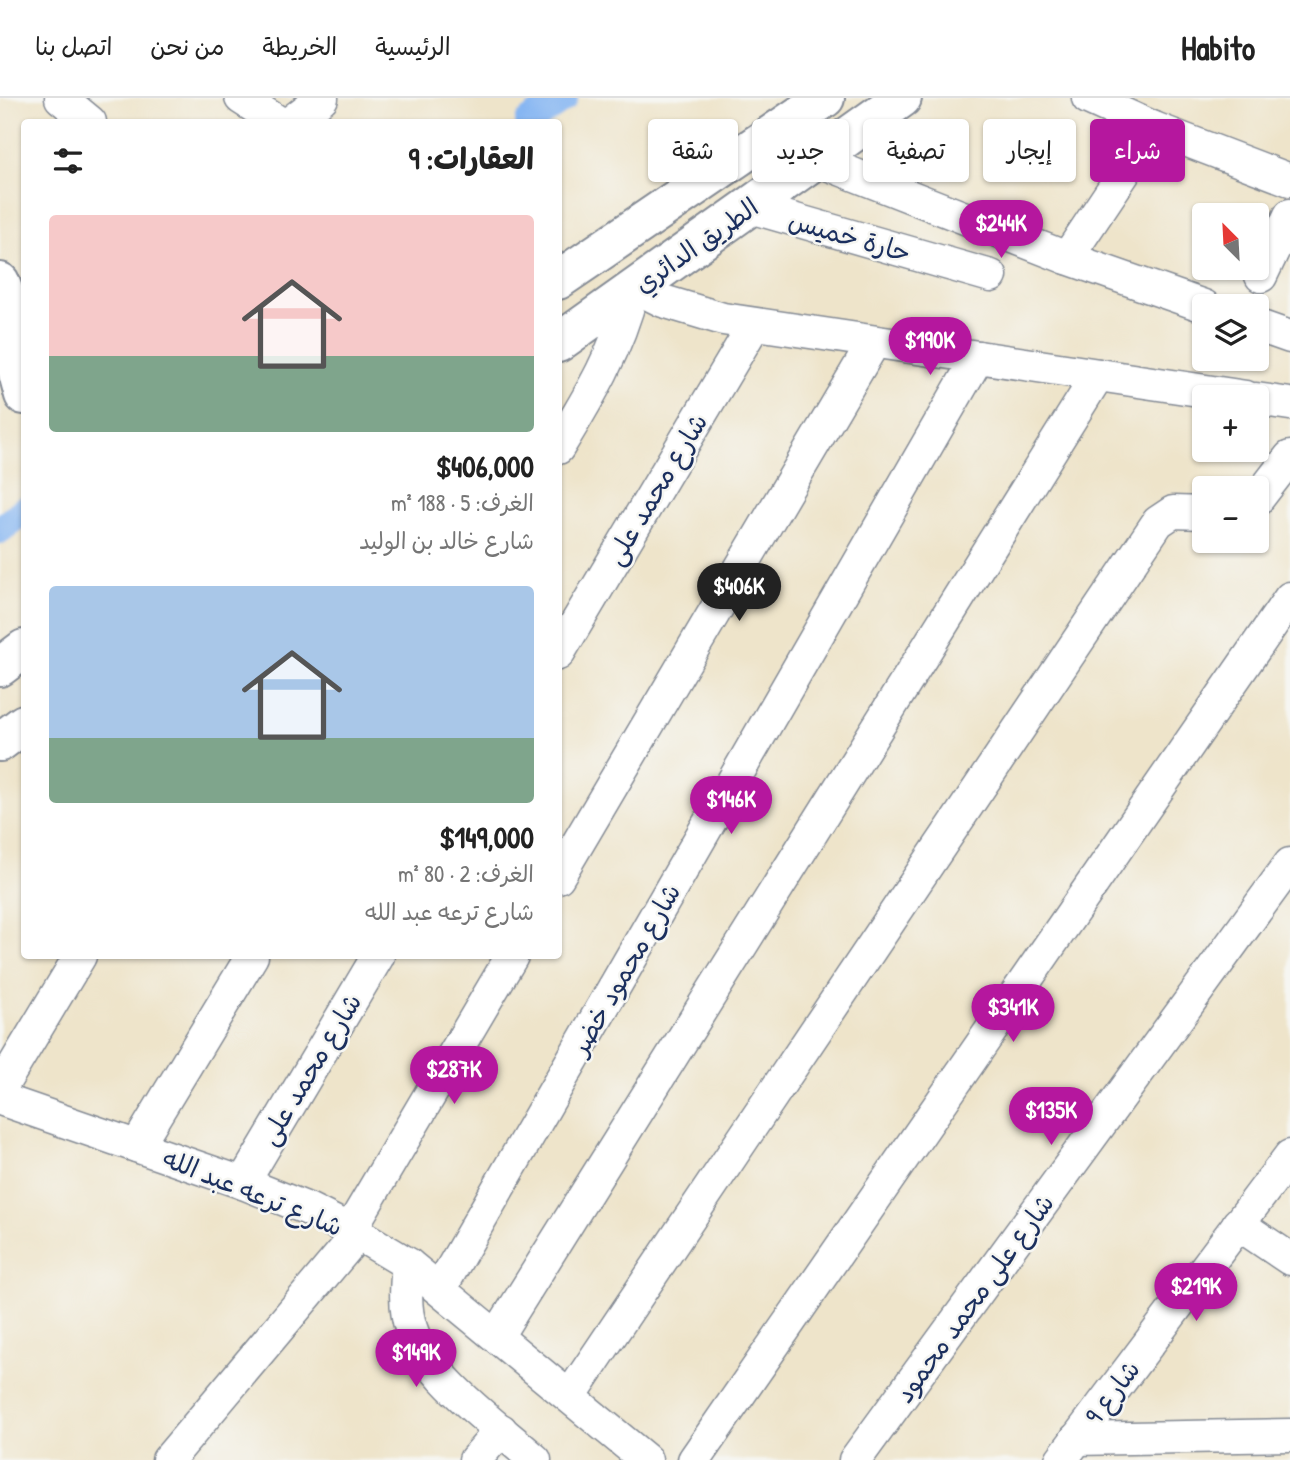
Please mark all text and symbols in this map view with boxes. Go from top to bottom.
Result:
text: Habito [1181,26,1255,70]
text: اتصل بنا [35,30,112,62]
text: من نحن [150,30,224,62]
text: الخريطة [262,30,337,62]
text: الرئيسية [375,30,451,62]
chip: شقة [648,119,738,182]
chip: جديد [752,119,849,182]
chip: تصفية [863,119,969,182]
chip: إيجار [983,119,1076,182]
chip: شراء [1090,119,1185,182]
text: العقارات: 9 [409,138,534,178]
icon: filters [49,142,87,180]
street label: الطريق الدائري [627,189,766,302]
pin: $244K [952,200,1050,260]
street label: حارة خميس [785,202,915,270]
north arrow [1192,203,1269,280]
map controls [1192,203,1269,553]
text: $244K [975,207,1027,238]
icon: home [229,261,355,387]
button: layers [1192,294,1269,371]
pin: $190K [881,317,979,377]
text: $190K [905,324,955,355]
button: + [1192,385,1269,462]
street label: شارع محمد على [597,407,716,572]
text: $406,000 [436,446,534,486]
button: − [1192,476,1269,553]
text: الغرف: 5 · 188 m² [391,487,534,518]
text: شارع خالد بن الوليد [359,525,534,556]
pin: $406K [690,564,788,623]
text: $406K [713,570,765,601]
icon: home [229,632,355,758]
pin: $146K [682,776,780,836]
text: $146K [706,783,756,814]
text: $149,000 [439,817,534,857]
text: الغرف: 2 · 80 m² [398,858,534,889]
street label: شارع محمود خضر [561,877,689,1063]
text: شارع ترعه عبد الله [365,896,534,927]
pin: $341K [964,984,1062,1044]
street label: شارع محمد على [251,987,370,1152]
text: $341K [988,991,1038,1022]
pin: $287K [405,1046,503,1106]
text: $287K [426,1053,482,1084]
pin: $135K [1002,1088,1100,1147]
text: $135K [1025,1094,1077,1125]
street label: شارع ترعه عبد الله [157,1140,348,1245]
street label: شارع على محمد محمود [886,1187,1062,1410]
pin: $219K [1147,1264,1245,1323]
text: $219K [1170,1270,1222,1301]
pin: $149K [367,1330,465,1389]
text: $149K [391,1336,441,1367]
street label: شارع 9 [1076,1353,1148,1432]

